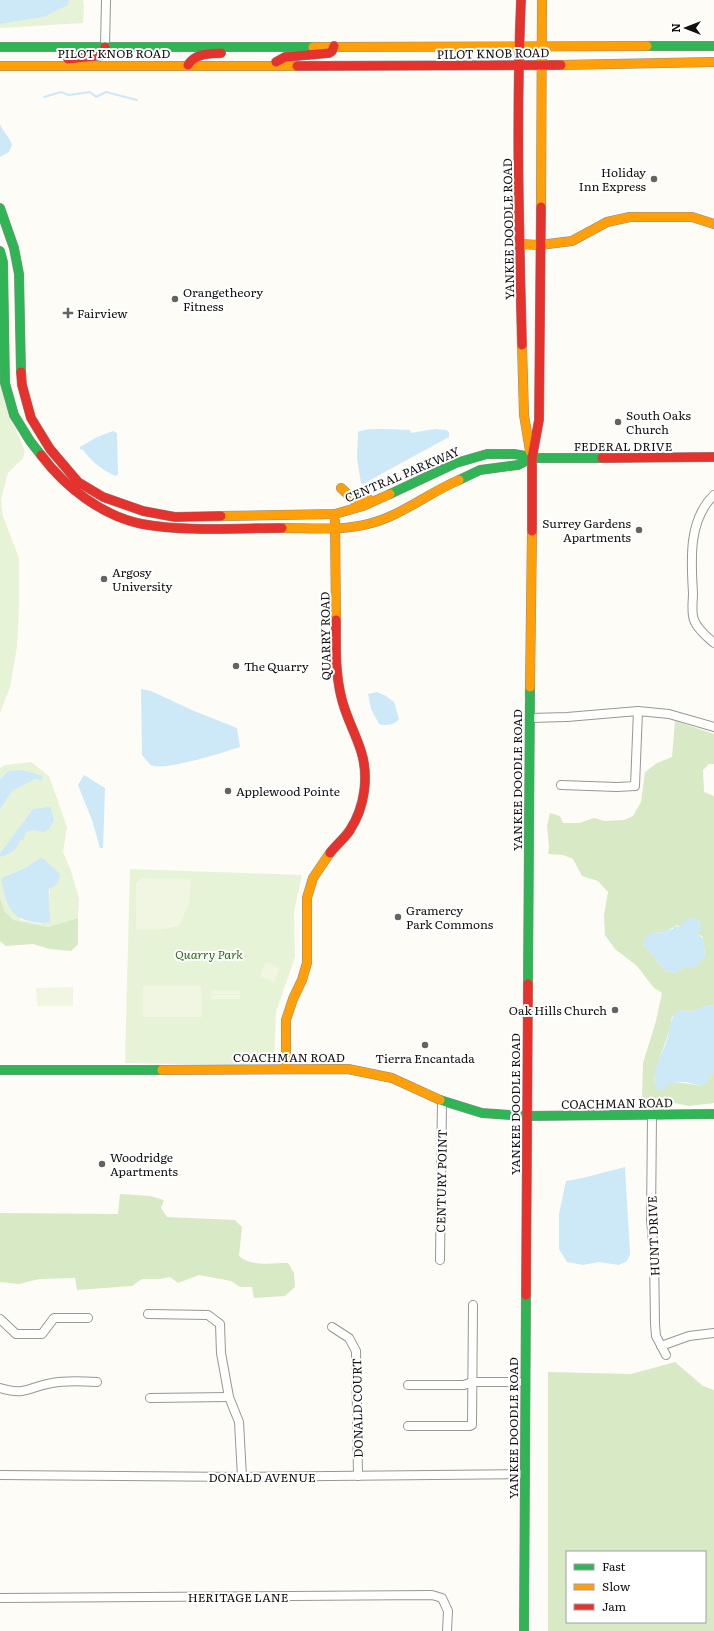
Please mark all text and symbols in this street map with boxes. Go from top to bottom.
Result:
north arrow [666,8,706,48]
text: N [667,23,683,33]
street label: PILOT KNOB ROAD [436,43,550,63]
street label: PILOT KNOB ROAD [58,44,170,62]
street label: YANKEE DOODLE ROAD [498,158,518,300]
place label: Holiday Inn Express [579,163,647,195]
marker: Holiday Inn Express [649,174,659,184]
place label: Orangetheory Fitness [183,283,263,315]
marker: Orangetheory Fitness [170,294,180,304]
place label: Fairview [77,304,128,322]
marker: Fairview [62,307,74,319]
place label: South Oaks Church [626,406,691,438]
marker: South Oaks Church [613,417,623,427]
street label: FEDERAL DRIVE [574,437,673,455]
street label: CENTRAL PARKWAY [342,441,463,506]
place label: Surrey Gardens Apartments [542,514,632,546]
marker: Surrey Gardens Apartments [634,525,644,535]
place label: Argosy University [112,563,173,595]
marker: Argosy University [99,574,109,584]
street label: QUARRY ROAD [315,591,335,681]
place label: The Quarry [244,657,309,675]
marker: The Quarry [231,661,241,671]
street label: YANKEE DOODLE ROAD [508,709,526,851]
place label: Applewood Pointe [236,782,340,800]
marker: Applewood Pointe [223,786,233,796]
place label: Gramercy Park Commons [406,901,494,933]
marker: Gramercy Park Commons [393,912,403,922]
park label: Quarry Park [175,945,243,963]
place label: Oak Hills Church [509,1001,607,1019]
marker: Oak Hills Church [610,1005,620,1015]
street label: YANKEE DOODLE ROAD [506,1033,524,1175]
marker: Tierra Encantada [420,1040,430,1050]
street label: COACHMAN ROAD [233,1048,345,1066]
place label: Tierra Encantada [375,1049,475,1067]
street label: COACHMAN ROAD [561,1093,673,1113]
street label: CENTURY POINT [431,1129,451,1233]
place label: Woodridge Apartments [110,1148,178,1180]
marker: Woodridge Apartments [97,1159,107,1169]
street label: HUNT DRIVE [643,1195,663,1276]
street label: YANKEE DOODLE ROAD [504,1357,522,1499]
street label: DONALD COURT [347,1358,367,1458]
street label: DONALD AVENUE [208,1468,316,1486]
legend [566,1551,706,1623]
text: Fast [602,1557,626,1575]
text: Slow [602,1577,631,1595]
street label: HERITAGE LANE [188,1588,289,1606]
text: Jam [602,1597,627,1615]

